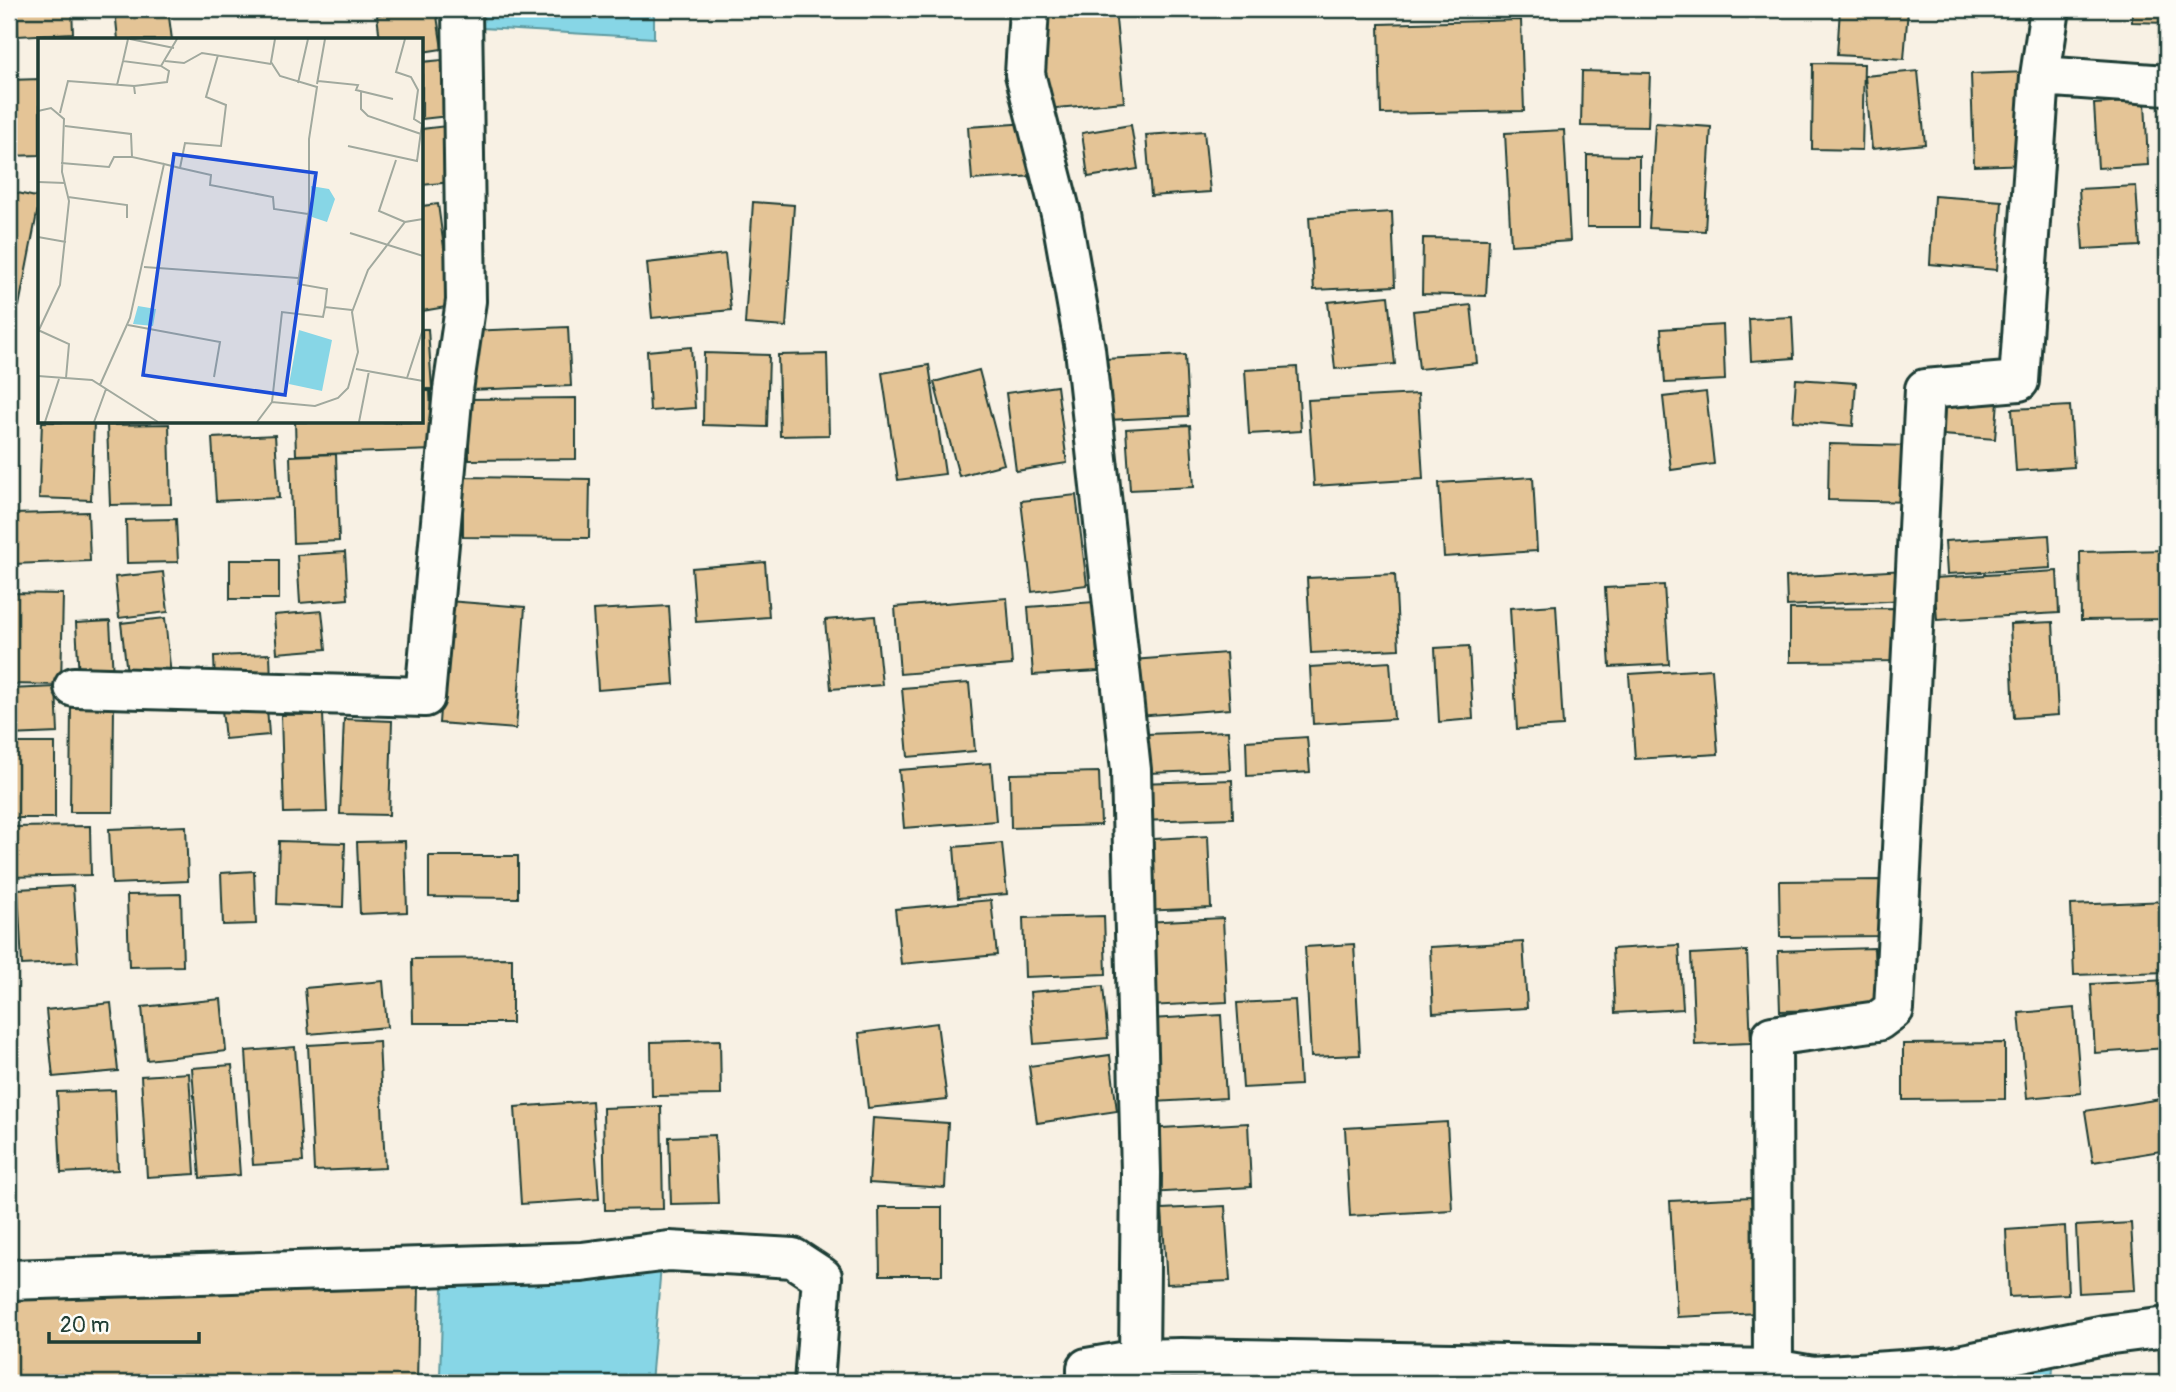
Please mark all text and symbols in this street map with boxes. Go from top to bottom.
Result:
inset map [38,38,424,424]
scale bar [49,1301,200,1345]
text: 20 m [60,1312,109,1339]

